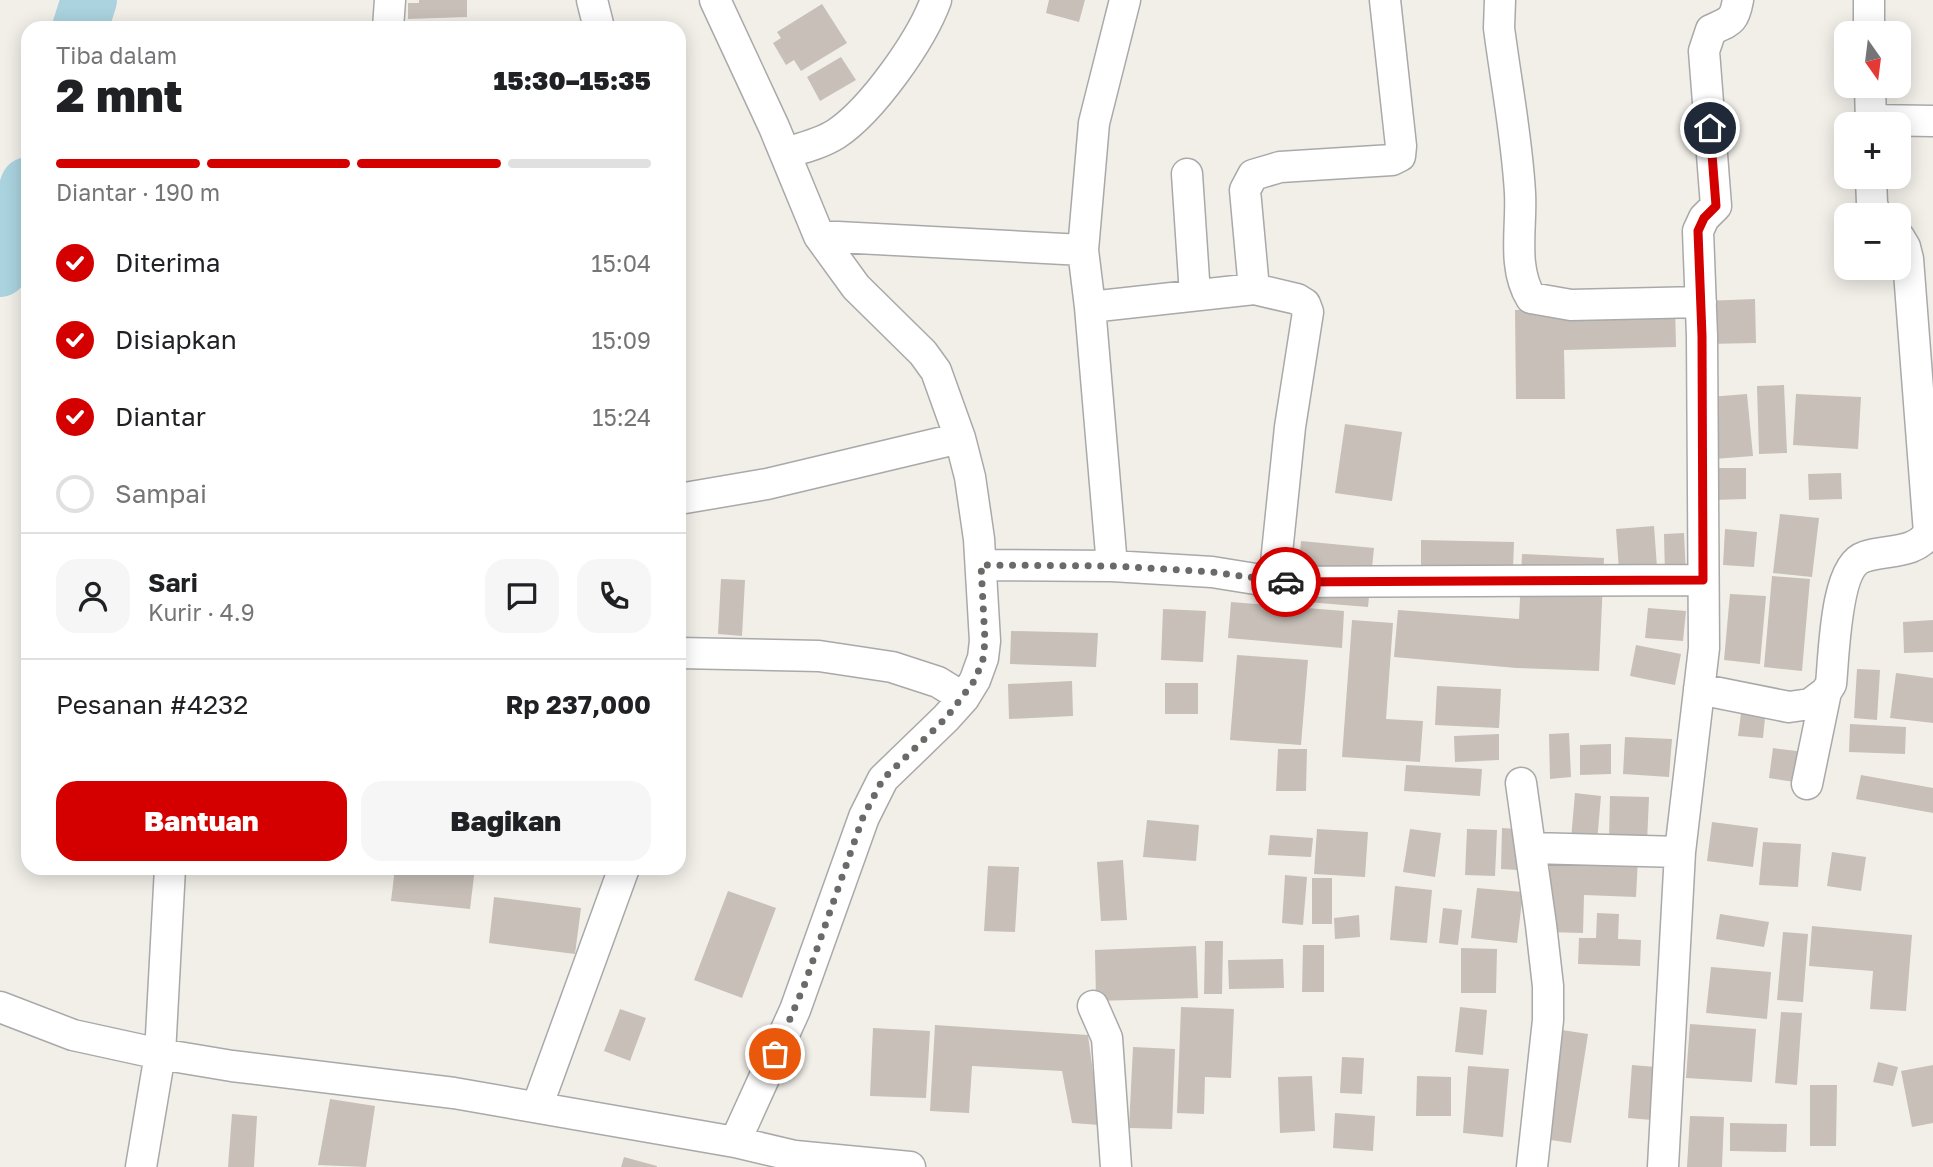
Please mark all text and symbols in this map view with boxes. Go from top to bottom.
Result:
north arrow [1834,21,1911,98]
map controls [1834,21,1911,280]
text: Tiba dalam [56,41,177,69]
text: 15:30–15:35 [493,65,651,96]
text: 2 mnt [56,67,183,122]
pin [1680,98,1740,158]
icon: home [1691,109,1729,147]
button: + [1834,112,1911,189]
text: Diantar · 190 m [56,178,220,206]
button: − [1834,203,1911,280]
icon: check [56,244,94,282]
text: Diterima [115,247,220,278]
text: 15:04 [591,249,651,277]
icon: check [56,321,94,359]
text: Disiapkan [115,324,237,355]
text: 15:09 [591,326,651,354]
icon: check [56,398,94,436]
text: Diantar [115,401,206,432]
text: 15:24 [592,403,651,431]
text: Sampai [115,478,207,509]
courier [1251,547,1321,617]
button: person [56,559,130,633]
button: chat [485,559,559,633]
button: phone [577,559,651,633]
icon: car [1267,563,1305,601]
text: Sari [148,567,198,598]
text: Kurir · 4.9 [148,598,255,626]
text: Pesanan #4232 [56,689,248,720]
text: Rp 237,000 [506,689,651,720]
button: Bantuan [56,781,347,861]
button: Bagikan [361,781,651,861]
pin [745,1024,805,1084]
icon: bag [756,1035,794,1073]

